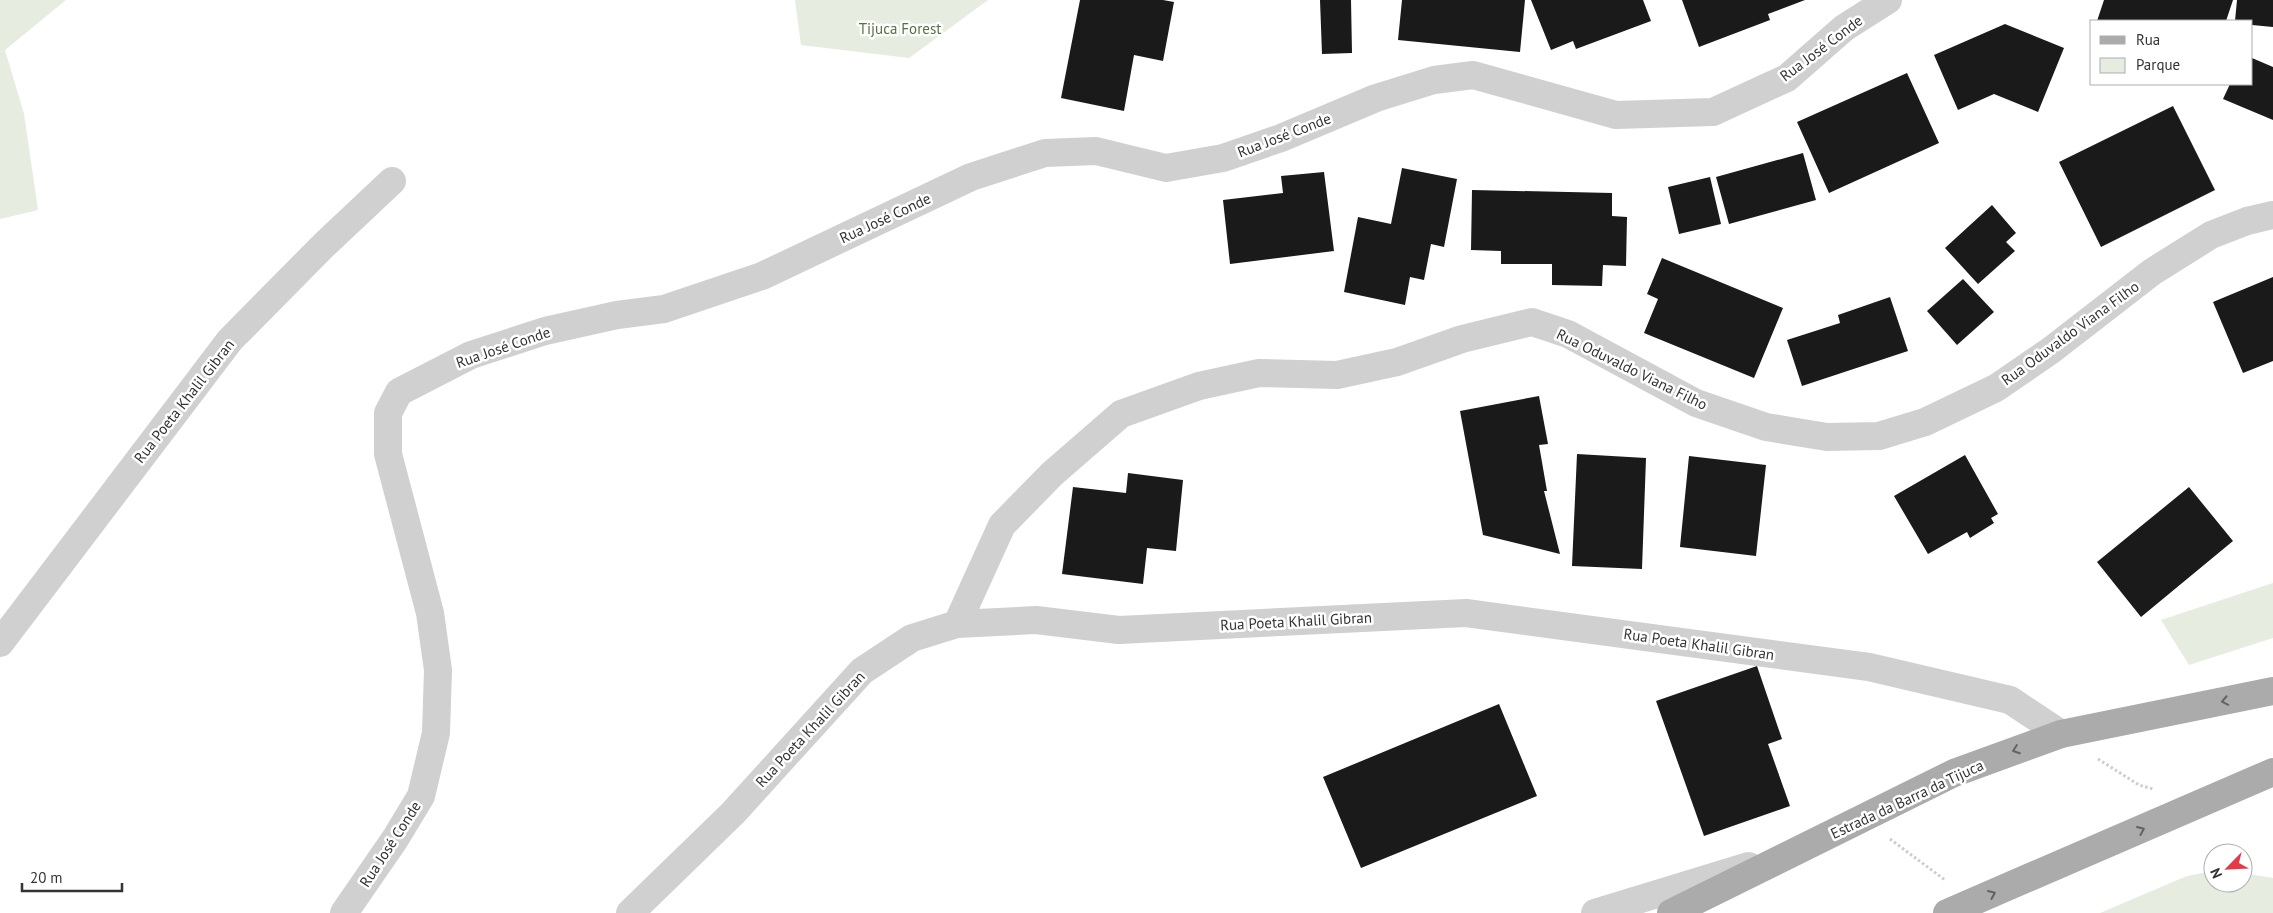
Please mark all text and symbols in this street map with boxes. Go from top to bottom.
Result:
street label: Rua José Conde [1776,11,1866,85]
park label: Tijuca Forest [859,19,941,38]
legend [2090,20,2253,85]
text: Rua [2136,30,2160,49]
text: Parque [2136,55,2180,74]
street label: Rua José Conde [1235,108,1333,162]
street label: Rua José Conde [836,189,934,247]
street label: Rua Oduvaldo Viana Filho [1997,277,2143,389]
street label: Rua José Conde [453,322,553,372]
street label: Rua Oduvaldo Viana Filho [1553,324,1711,414]
street label: Rua Poeta Khalil Gibran [130,335,238,467]
street label: Rua Poeta Khalil Gibran [1220,608,1372,634]
street label: Rua Poeta Khalil Gibran [1622,624,1776,664]
street label: Rua Poeta Khalil Gibran [751,667,869,791]
one-way arrow [2221,695,2230,706]
one-way arrow [2013,744,2021,754]
street label: Estrada da Barra da Tijuca [1828,755,1986,843]
street label: Rua José Conde [355,797,425,891]
one-way arrow [2136,825,2145,836]
north arrow [2203,843,2253,893]
scale bar [22,860,122,892]
text: N [2206,865,2226,881]
text: 20 m [30,868,63,887]
one-way arrow [1987,889,1996,900]

